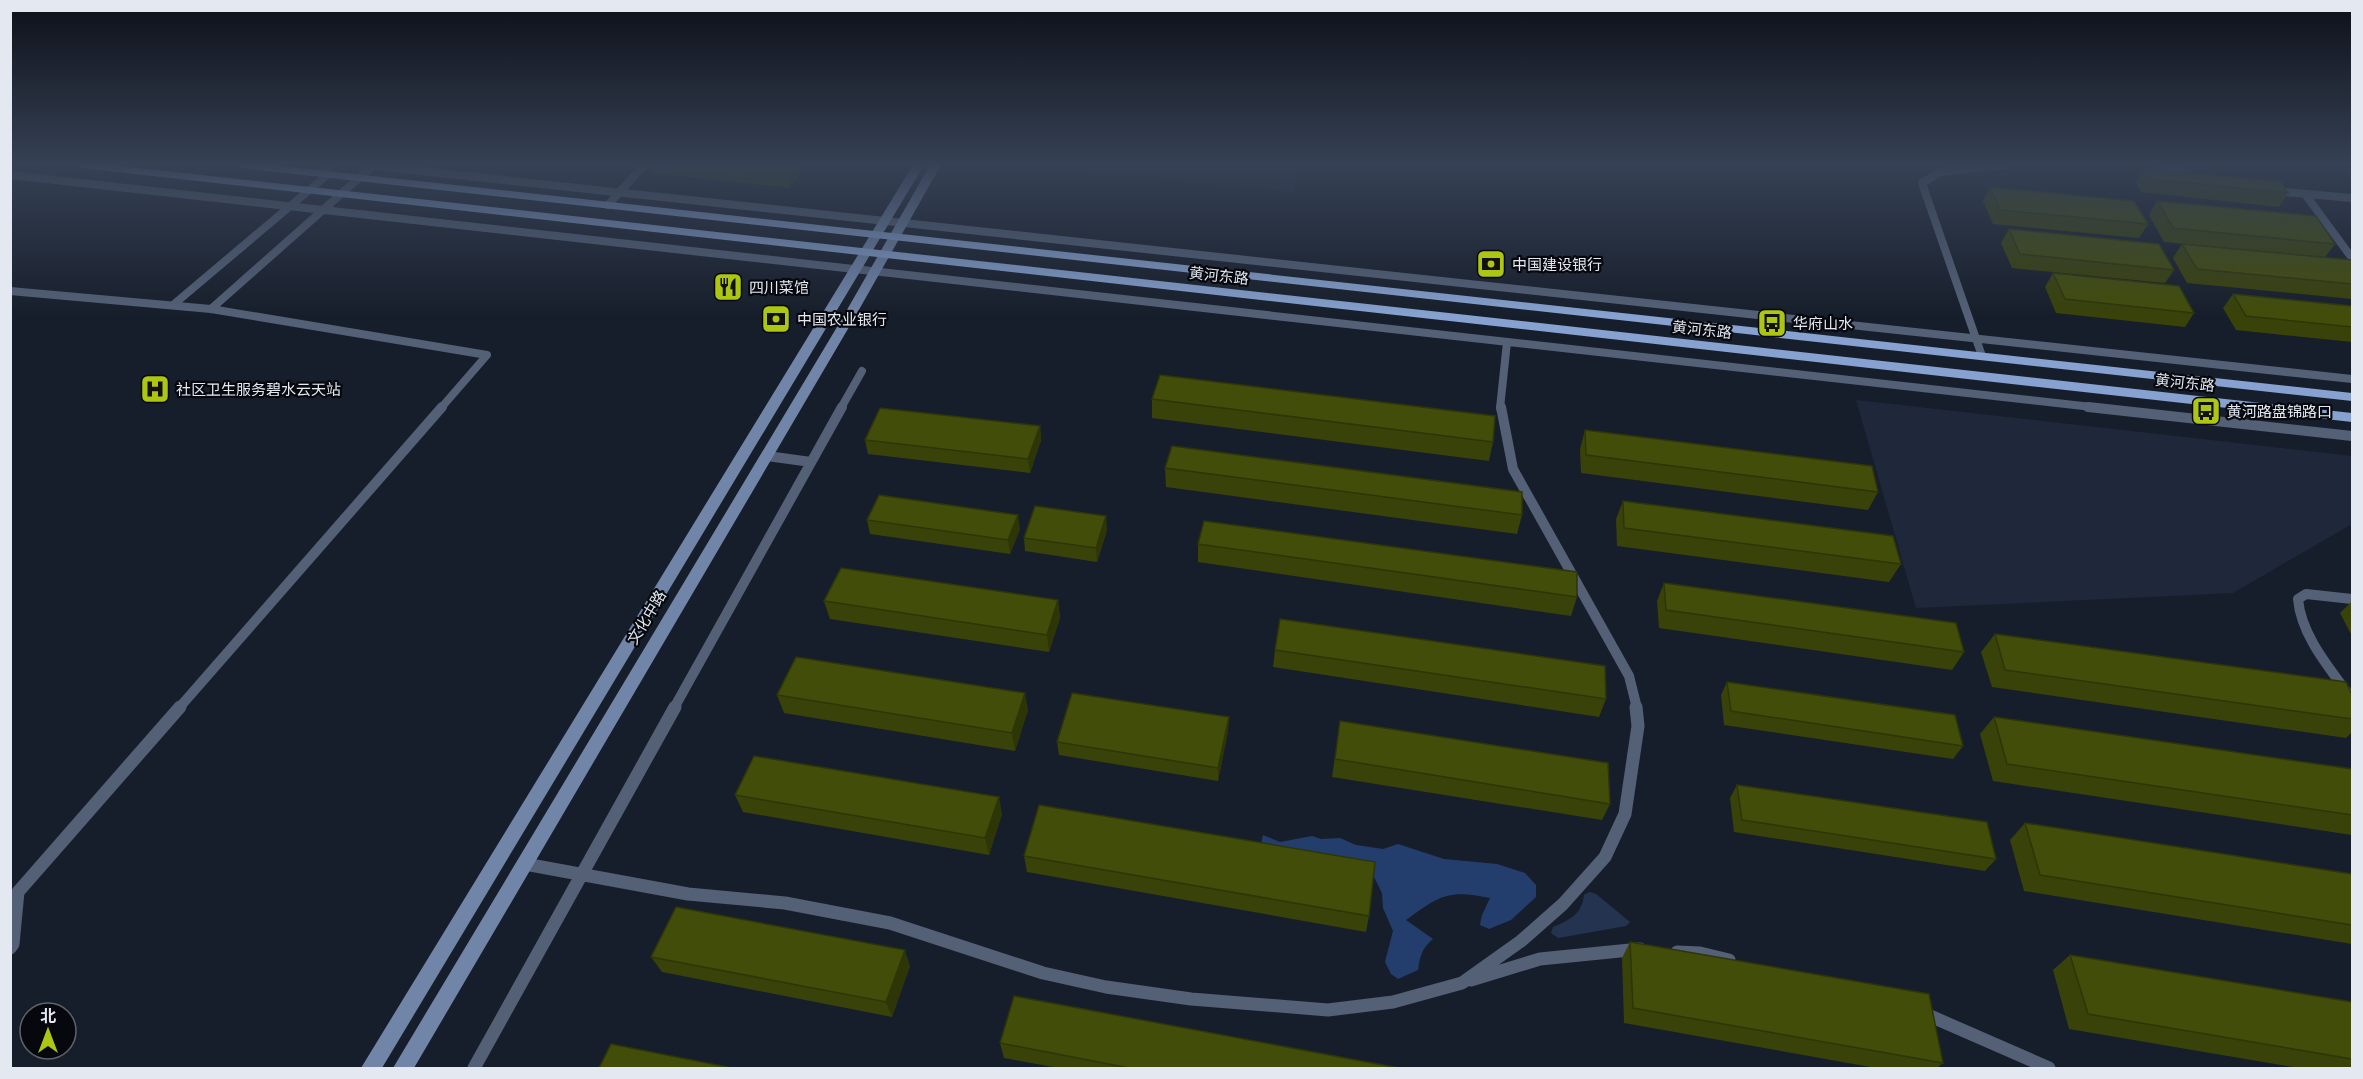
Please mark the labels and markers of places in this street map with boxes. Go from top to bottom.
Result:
bank icon: 中国建设银行 [1475,248,1507,280]
place label: 中国建设银行 [1512,254,1602,274]
restaurant icon: 四川菜馆 [712,271,744,303]
place label: 四川菜馆 [749,277,809,297]
bank icon: 中国农业银行 [760,303,792,335]
bus stop icon: 华府山水 [1756,307,1788,339]
place label: 中国农业银行 [797,309,887,329]
place label: 华府山水 [1793,313,1853,333]
hospital icon: 社区卫生服务碧水云天站 [139,373,171,405]
place label: 社区卫生服务碧水云天站 [176,379,341,399]
bus stop icon: 黄河路盘锦路口 [2190,395,2222,427]
place label: 黄河路盘锦路口 [2227,401,2332,421]

